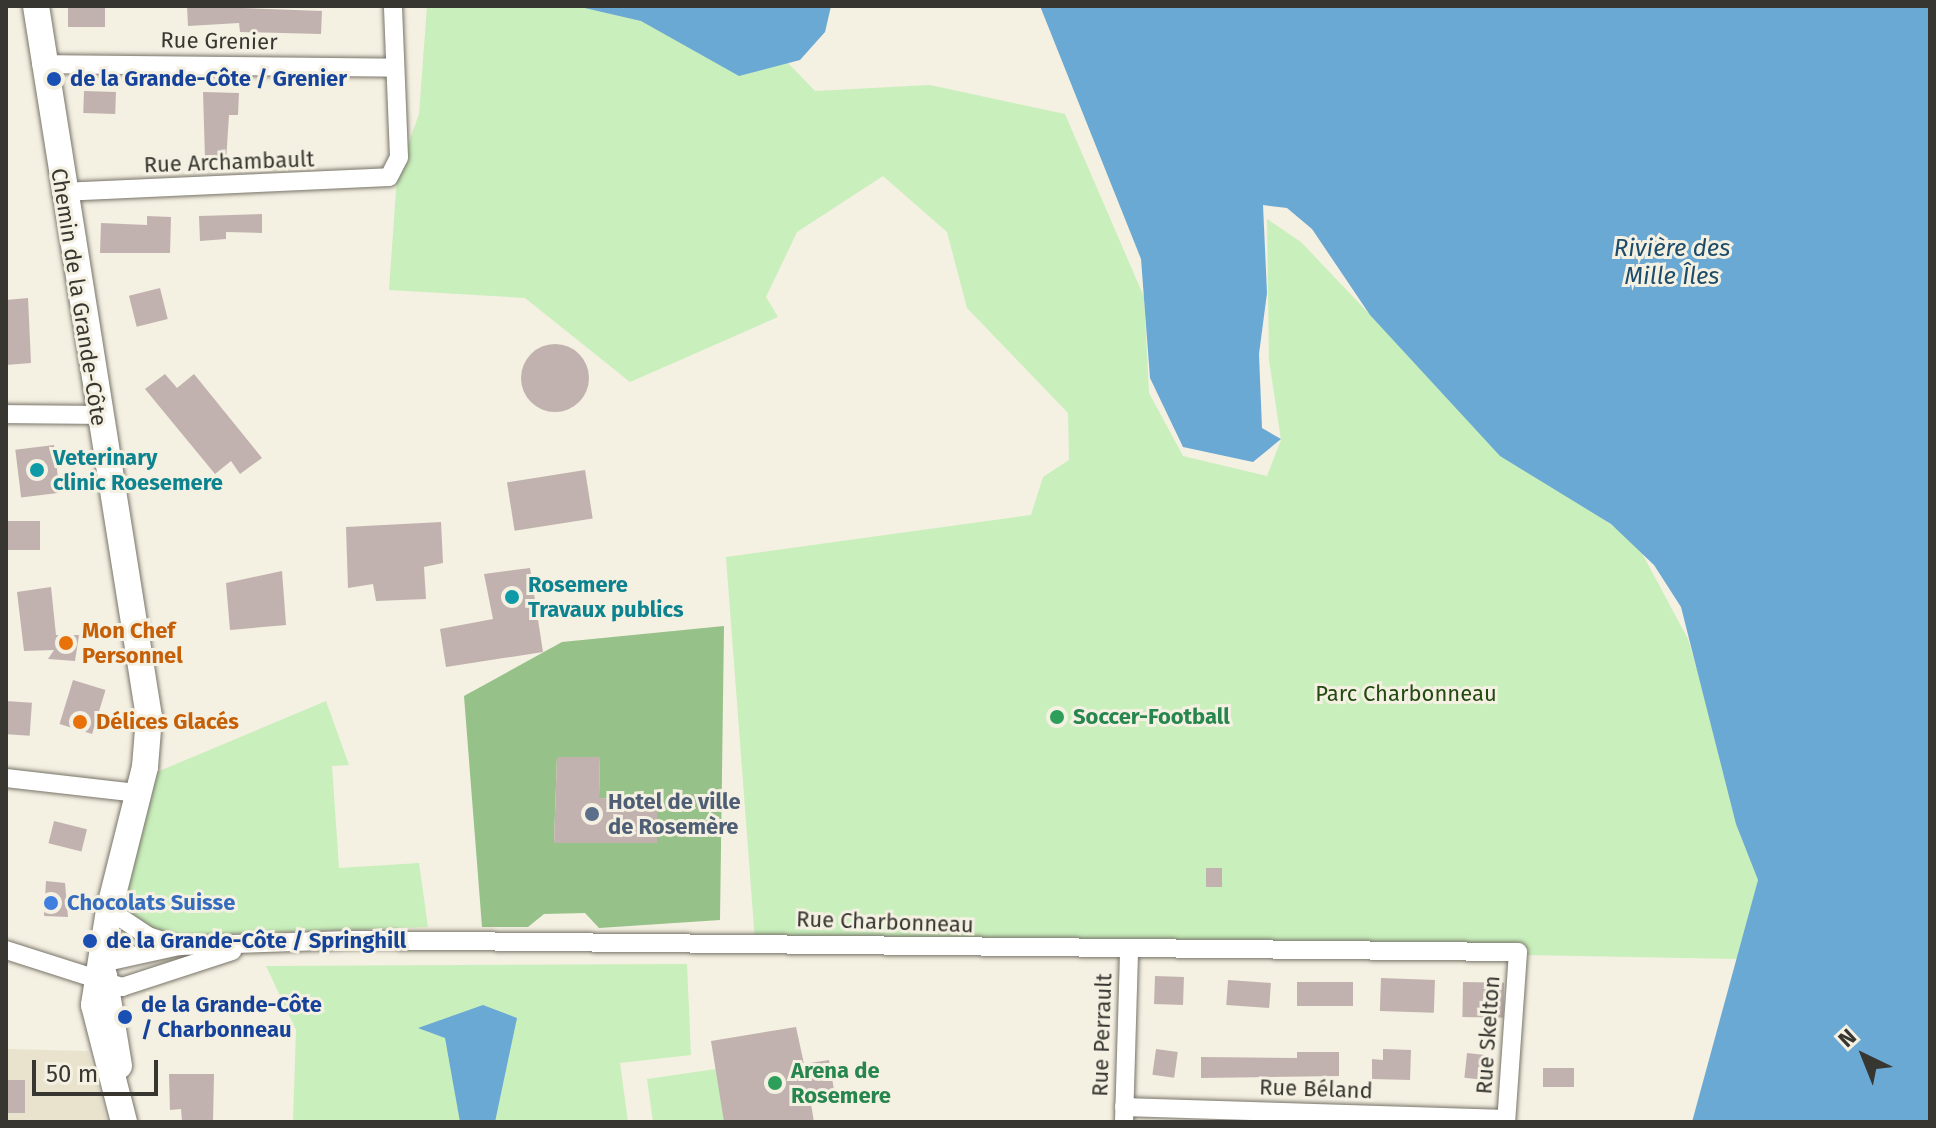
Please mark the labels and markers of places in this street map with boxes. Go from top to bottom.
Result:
place label: de la Grande-Côte / Grenier [70,66,347,92]
marker: de la Grande-Côte / Grenier [45,70,63,88]
place label: Veterinary clinic Roesemere [53,444,223,496]
marker: Veterinary clinic Roesemere [28,461,46,479]
place label: Rosemere Travaux publics [528,571,684,622]
marker: Rosemere Travaux publics [503,588,521,606]
place label: Mon Chef Personnel [82,617,183,668]
marker: Mon Chef Personnel [57,634,75,652]
place label: Soccer-Football [1073,704,1230,730]
marker: Soccer-Football [1048,708,1066,726]
place label: Délices Glacés [96,709,239,735]
marker: Délices Glacés [71,713,89,731]
place label: Hotel de ville de Rosemère [608,788,741,840]
marker: Hotel de ville de Rosemère [583,805,601,823]
place label: Chocolats Suisse [67,890,235,916]
marker: Chocolats Suisse [42,894,60,912]
place label: de la Grande-Côte / Springhill [106,928,406,954]
marker: de la Grande-Côte / Springhill [81,932,99,950]
place label: de la Grande-Côte / Charbonneau [141,991,322,1042]
marker: de la Grande-Côte / Charbonneau [116,1008,134,1026]
place label: Arena de Rosemere [791,1057,891,1108]
marker: Arena de Rosemere [766,1074,784,1092]

